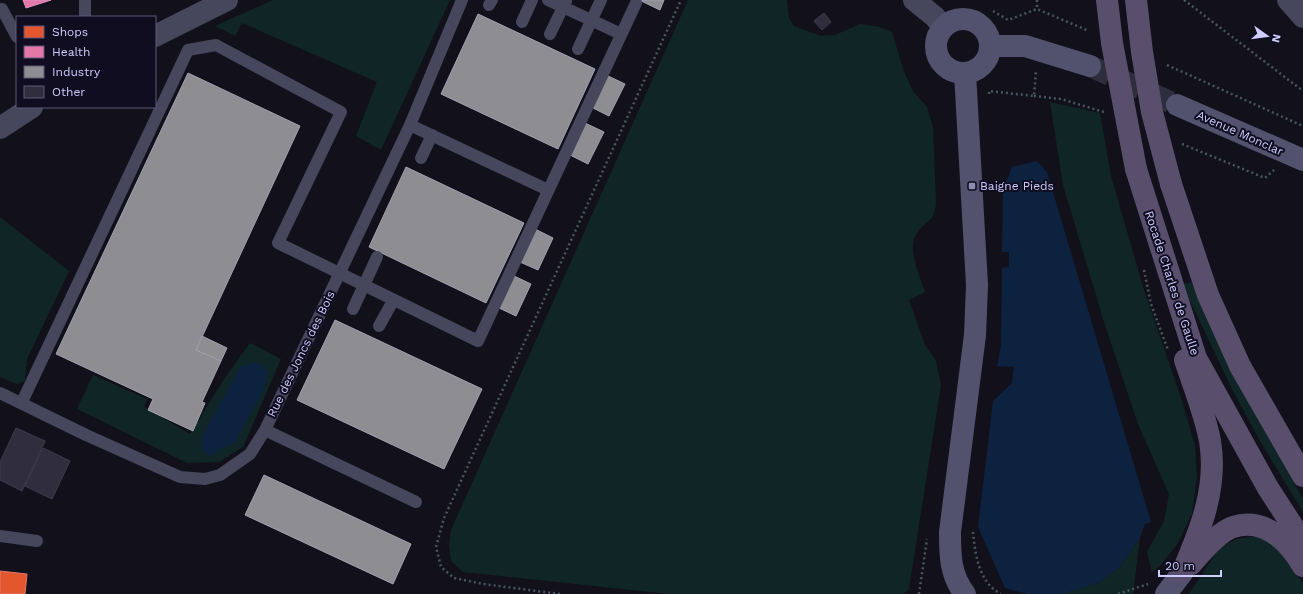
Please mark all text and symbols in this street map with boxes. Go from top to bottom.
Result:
legend [16,16,156,108]
north arrow [1247,16,1287,56]
text: Shops [52,25,88,39]
text: N [1269,33,1284,44]
text: Health [52,45,90,59]
text: Industry [52,65,101,79]
text: Other [52,85,85,99]
street label: Avenue Monclar [1194,108,1286,158]
place label: Baigne Pieds [980,179,1054,193]
marker: Baigne Pieds [967,181,977,191]
street label: Rocade Charles de Gaulle [1142,209,1202,357]
street label: Rue des Joncs des Bois [264,289,338,419]
scale bar [1159,552,1221,578]
text: 20 m [1165,559,1195,573]

